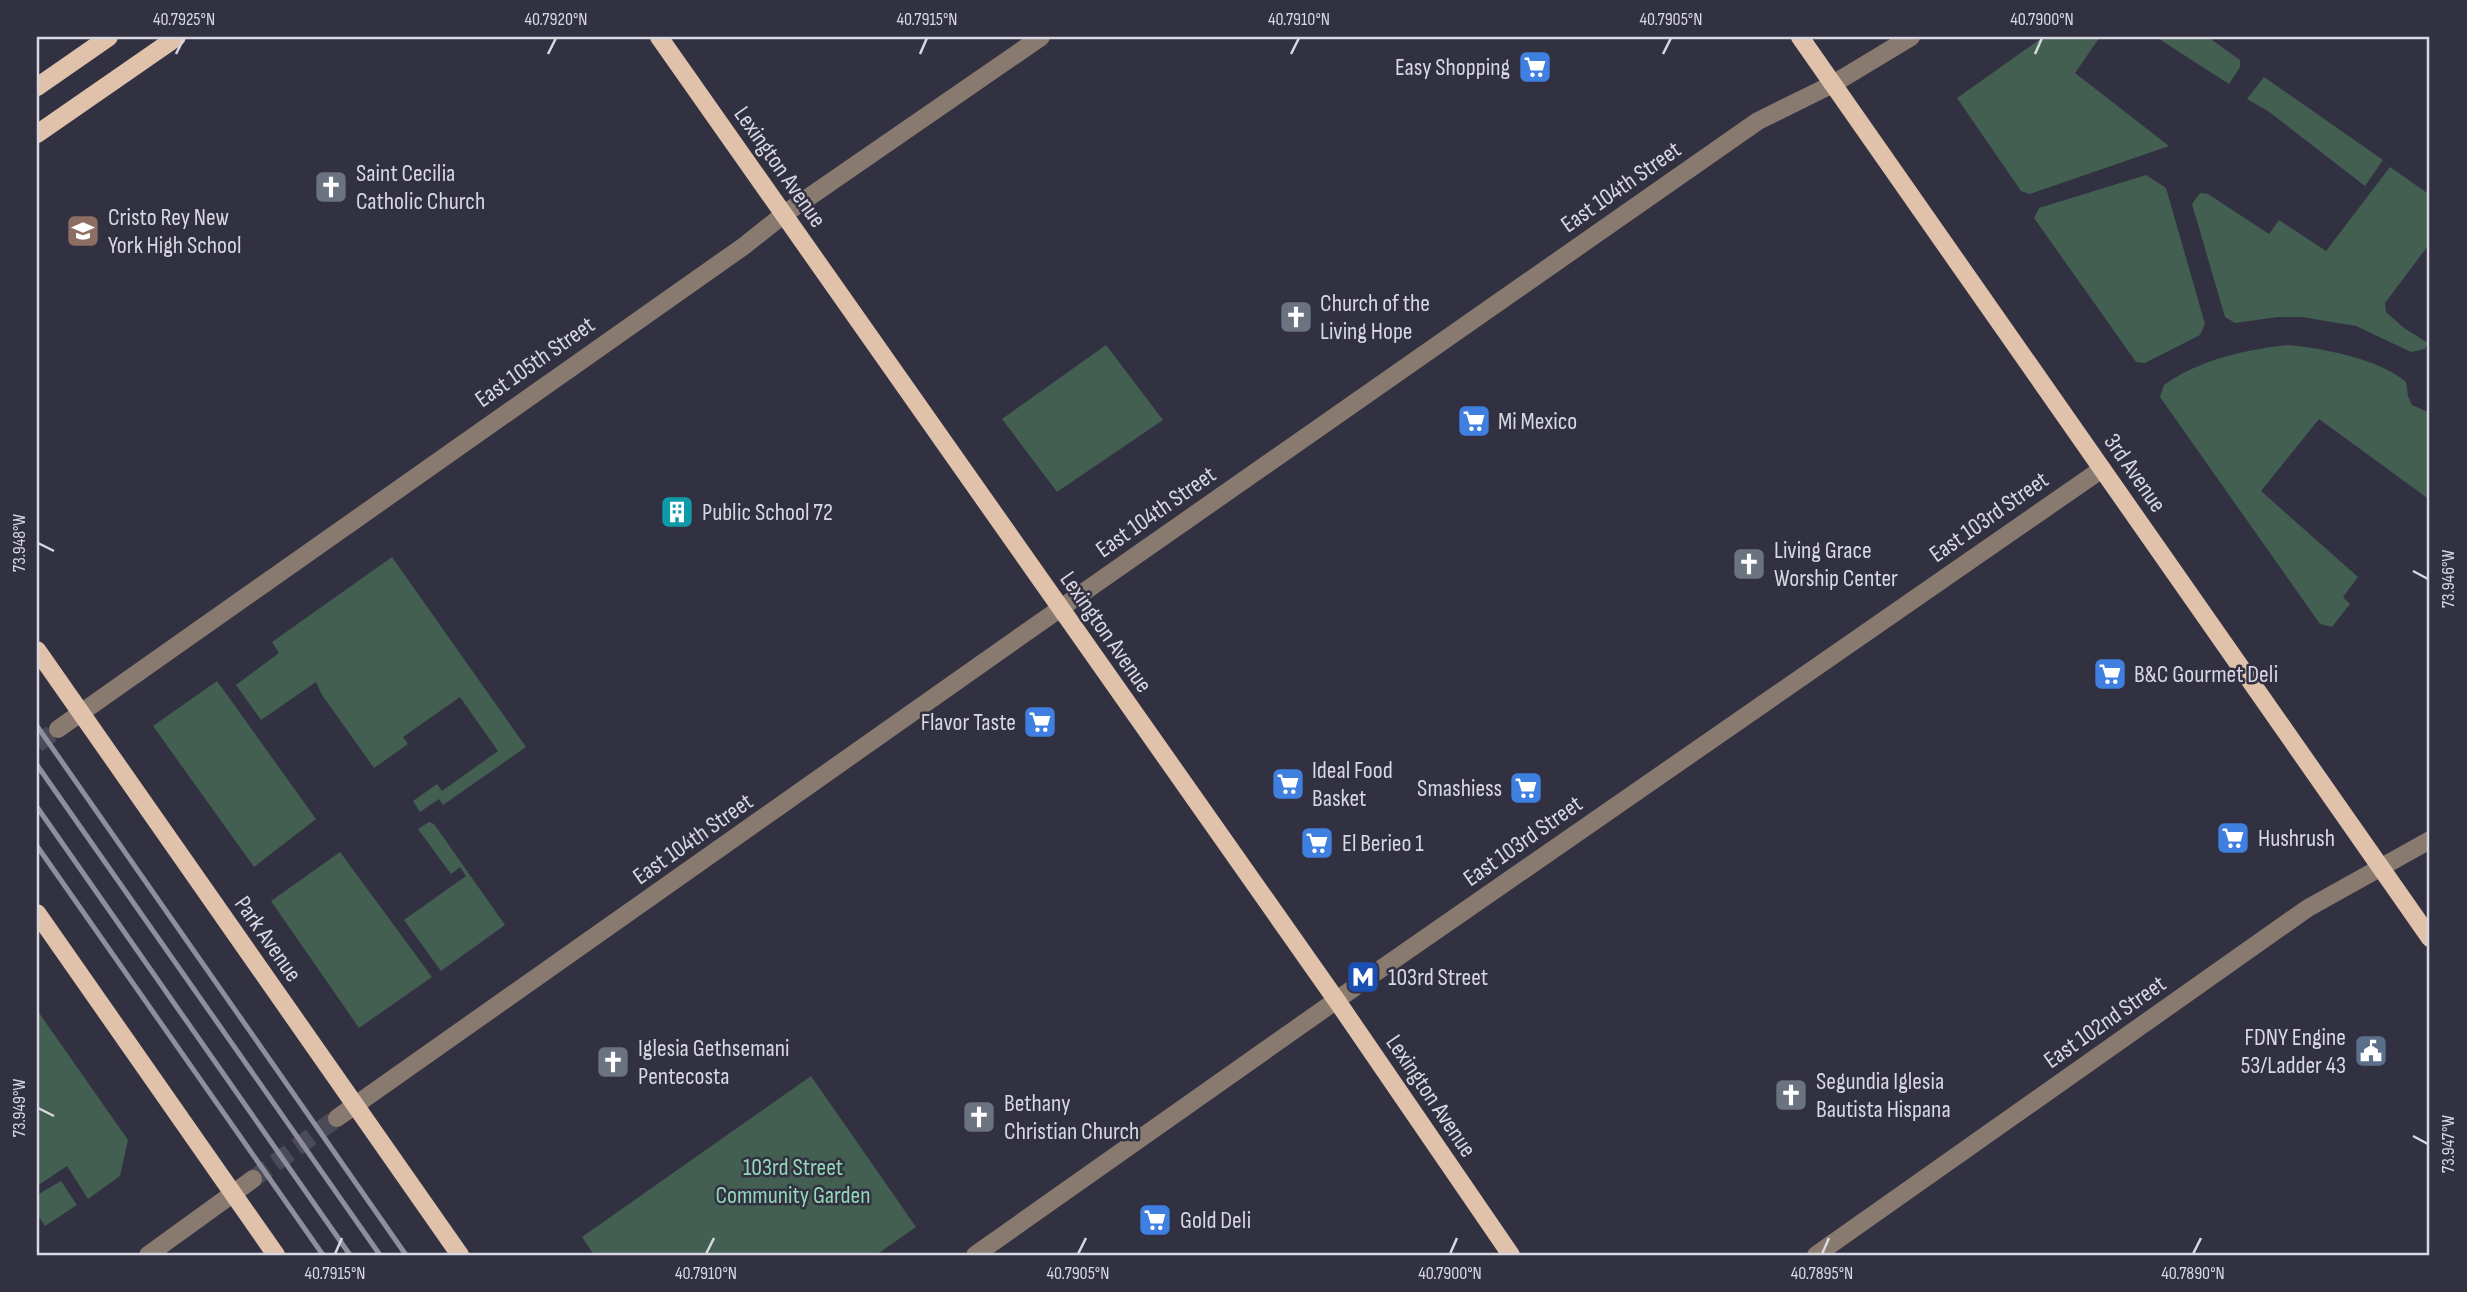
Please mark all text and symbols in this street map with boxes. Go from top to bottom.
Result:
text: 40.7925°N [153,9,215,30]
text: 40.7920°N [524,9,588,30]
text: 40.7915°N [896,9,958,30]
text: 40.7910°N [1268,9,1330,30]
text: 40.7905°N [1640,9,1702,30]
text: 40.7900°N [2010,9,2074,30]
supermarket icon: Easy Shopping [1516,48,1554,86]
place label: Easy Shopping [1395,53,1510,82]
street label: Lexington Avenue [728,101,832,233]
street label: East 104th Street [1555,135,1687,239]
place label: Saint Cecilia Catholic Church [356,159,485,216]
church icon: Saint Cecilia Catholic Church [312,168,350,206]
place label: Cristo Rey New York High School [108,203,241,260]
school or university icon: Cristo Rey New York High School [64,212,102,250]
place label: Church of the Living Hope [1320,289,1430,346]
church icon: Church of the Living Hope [1277,298,1315,336]
street label: East 105th Street [470,310,600,414]
supermarket icon: Mi Mexico [1455,402,1493,440]
place label: Mi Mexico [1498,407,1577,436]
street label: 3rd Avenue [2098,428,2172,518]
street label: East 104th Street [1090,460,1222,564]
street label: East 103rd Street [1924,465,2054,569]
building icon: Public School 72 [658,493,696,531]
place label: Public School 72 [702,498,833,527]
text: 73.948°W [9,514,30,572]
place label: Living Grace Worship Center [1774,536,1898,593]
church icon: Living Grace Worship Center [1730,545,1768,583]
text: 73.946°W [2438,550,2459,608]
street label: Lexington Avenue [1054,566,1158,698]
supermarket icon: B&C Gourmet Deli [2091,655,2129,693]
place label: B&C Gourmet Deli [2134,660,2278,689]
supermarket icon: Flavor Taste [1021,703,1059,741]
place label: Flavor Taste [921,708,1016,737]
place label: Ideal Food Basket [1312,756,1393,813]
supermarket icon: Ideal Food Basket [1269,765,1307,803]
supermarket icon: Smashiess [1507,769,1545,807]
place label: Smashiess [1417,774,1502,803]
street label: East 104th Street [627,787,759,891]
street label: East 103rd Street [1458,789,1588,893]
supermarket icon: Hushrush [2214,819,2252,857]
supermarket icon: El Berieo 1 [1298,824,1336,862]
place label: Hushrush [2258,824,2335,853]
place label: El Berieo 1 [1342,829,1424,858]
street label: Park Avenue [228,891,308,987]
metro station icon: 103rd Street [1344,958,1382,996]
place label: 103rd Street [1388,963,1488,992]
street label: East 102nd Street [2038,969,2172,1075]
place label: FDNY Engine 53/Ladder 43 [2241,1023,2346,1080]
street label: Lexington Avenue [1380,1029,1482,1163]
public building icon: FDNY Engine 53/Ladder 43 [2352,1032,2390,1070]
place label: Iglesia Gethsemani Pentecosta [638,1034,790,1091]
church icon: Iglesia Gethsemani Pentecosta [594,1043,632,1081]
place label: Segundia Iglesia Bautista Hispana [1816,1067,1951,1124]
church icon: Segundia Iglesia Bautista Hispana [1772,1076,1810,1114]
text: 73.949°W [9,1079,30,1137]
place label: Bethany Christian Church [1004,1089,1139,1146]
church icon: Bethany Christian Church [960,1098,998,1136]
text: 73.947°W [2438,1115,2459,1173]
park label: 103rd Street Community Garden [716,1153,870,1210]
supermarket icon: Gold Deli [1136,1201,1174,1239]
place label: Gold Deli [1180,1206,1251,1235]
text: 40.7915°N [304,1263,366,1284]
text: 40.7910°N [675,1263,737,1284]
text: 40.7905°N [1047,1263,1109,1284]
text: 40.7900°N [1418,1263,1482,1284]
text: 40.7895°N [1791,1263,1853,1284]
text: 40.7890°N [2161,1263,2225,1284]

